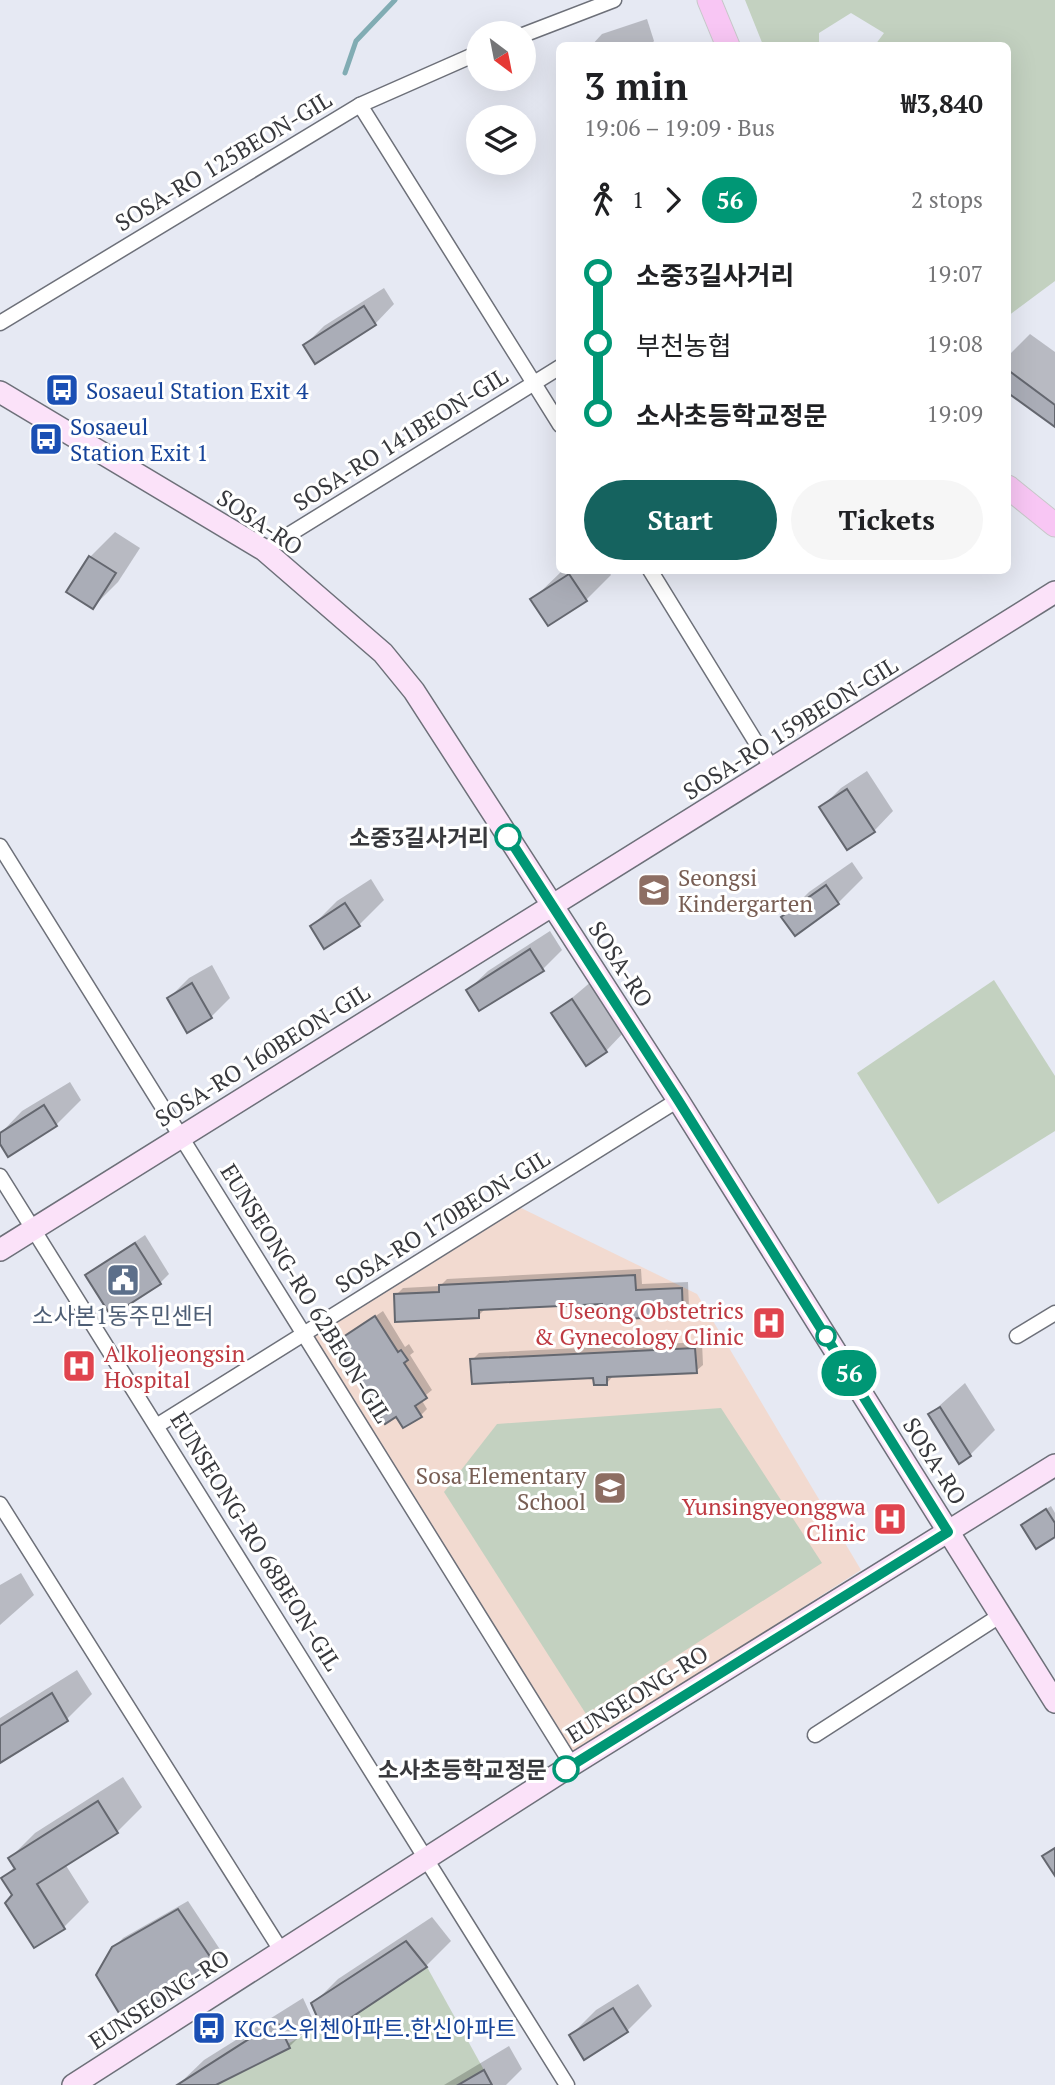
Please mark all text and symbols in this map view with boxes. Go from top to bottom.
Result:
north arrow [466,21,536,91]
map controls [466,21,536,175]
text: 3 min [584,61,688,111]
street label: SOSA-RO 125BEON-GIL [109,84,337,238]
text: ₩3,840 [901,86,983,120]
button: layers [466,105,536,175]
text: 19:06 – 19:09 · Bus [584,112,775,143]
icon: walk [584,181,622,219]
icon: forward [654,181,692,219]
text: 1 [632,184,644,215]
text: 56 [716,184,743,216]
text: 2 stops [911,184,983,215]
text: 소중3길사거리 [636,258,794,292]
text: 19:07 [926,258,983,289]
text: 부천농협 [636,328,732,362]
text: 19:08 [926,328,983,359]
street label: SOSA-RO 141BEON-GIL [287,360,513,518]
bus stop icon: Sosaeul Station Exit 4 [43,371,81,409]
place label: Sosaeul Station Exit 4 [86,375,309,406]
text: 소사초등학교정문 [636,398,827,432]
text: 19:09 [926,398,983,429]
place label: Sosaeul Station Exit 1 [70,411,209,468]
bus stop icon: Sosaeul Station Exit 1 [27,420,65,458]
button: Start [584,480,777,560]
button: Tickets [791,480,983,560]
street label: SOSA-RO [211,482,309,562]
street label: SOSA-RO 159BEON-GIL [677,649,903,807]
place label: 소중3길사거리 [349,822,489,853]
marker: 소중3길사거리 [495,824,521,850]
place label: Seongsi Kindergarten [678,862,813,919]
school or university icon: Seongsi Kindergarten [635,871,673,909]
street label: SOSA-RO [582,915,660,1013]
street label: SOSA-RO 160BEON-GIL [149,976,375,1134]
street label: SOSA-RO 170BEON-GIL [329,1142,555,1300]
street label: EUNSEONG-RO 62BEON-GIL [213,1158,399,1429]
public building icon: 소사본1동주민센터 [104,1261,142,1299]
place label: Useong Obstetrics & Gynecology Clinic [534,1295,744,1352]
place label: 소사본1동주민센터 [32,1300,214,1331]
hospital icon: Useong Obstetrics & Gynecology Clinic [750,1304,788,1342]
unlabelled marker [816,1326,836,1346]
place label: Alkoljeongsin Hospital [104,1338,245,1395]
hospital icon: Alkoljeongsin Hospital [60,1347,98,1385]
line badge: 56 [818,1350,880,1396]
text: 56 [835,1357,863,1389]
street label: EUNSEONG-RO 68BEON-GIL [163,1406,349,1677]
street label: SOSA-RO [896,1412,974,1510]
place label: Sosa Elementary School [416,1460,586,1517]
school or university icon: Sosa Elementary School [591,1469,629,1507]
place label: Yunsingyeonggwa Clinic [682,1491,866,1548]
hospital icon: Yunsingyeonggwa Clinic [871,1500,909,1538]
street label: EUNSEONG-RO [560,1638,714,1750]
place label: 소사초등학교정문 [378,1754,547,1785]
marker: 소사초등학교정문 [553,1756,579,1782]
street label: EUNSEONG-RO [83,1942,235,2056]
bus stop icon: KCC스위첸아파트.한신아파트 [190,2009,228,2047]
place label: KCC스위첸아파트.한신아파트 [234,2013,516,2044]

